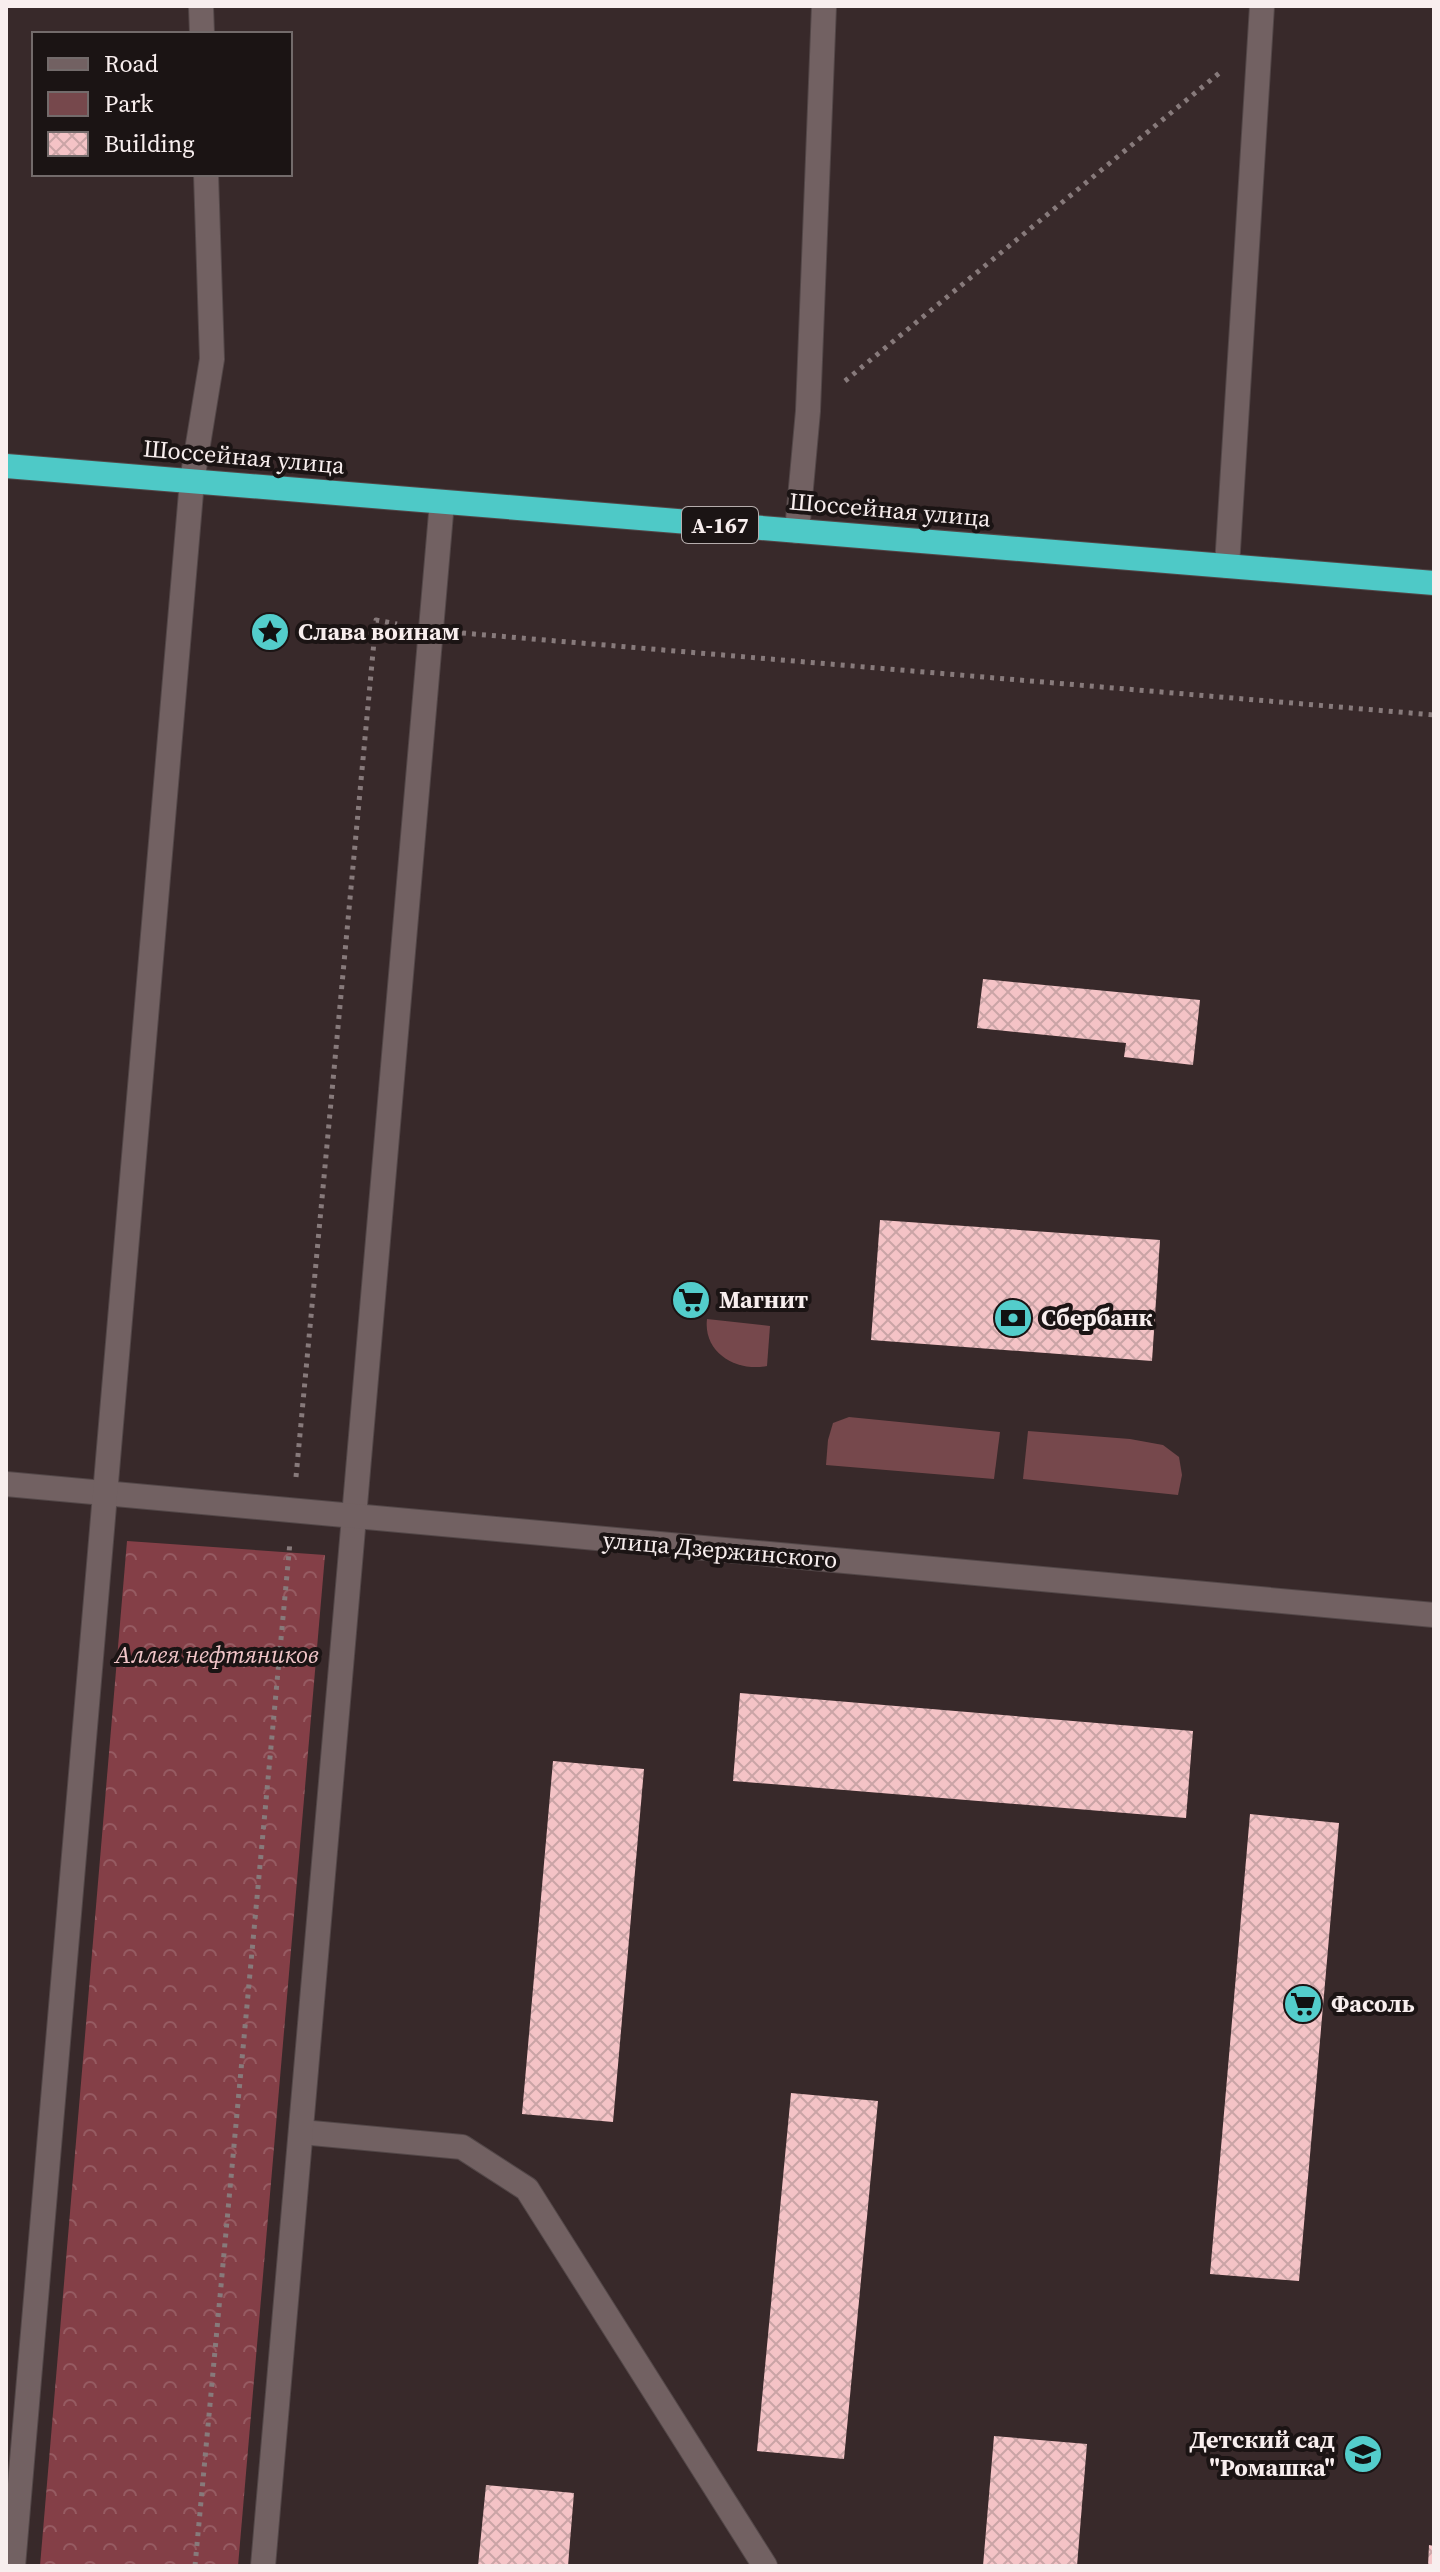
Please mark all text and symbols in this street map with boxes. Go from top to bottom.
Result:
legend [32,32,292,176]
text: Road [104,47,159,80]
text: Park [104,87,154,120]
text: Building [104,127,195,160]
street label: Шоссейная улица [142,431,347,482]
street label: Шоссейная улица [788,484,993,535]
road number: А-167 [682,507,758,543]
place icon: Слава воинам [249,611,291,653]
place label: Слава воинам [298,615,460,648]
supermarket icon: Магнит [670,1279,712,1321]
place label: Магнит [719,1283,808,1316]
bank icon: Сбербанк [992,1297,1034,1339]
place label: Сбербанк [1041,1301,1152,1334]
street label: улица Дзержинского [601,1523,839,1576]
park label: Аллея нефтяников [113,1638,319,1671]
supermarket icon: Фасоль [1282,1983,1324,2025]
place label: Фасоль [1331,1987,1415,2020]
place label: Детский сад "Ромашка" [1189,2423,1335,2484]
school or university icon: Детский сад "Ромашка" [1342,2433,1384,2475]

